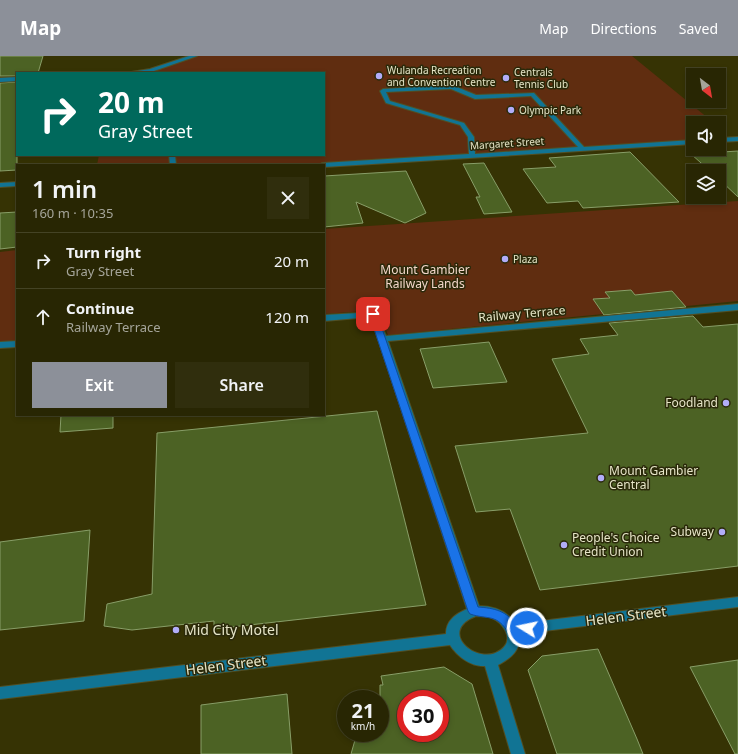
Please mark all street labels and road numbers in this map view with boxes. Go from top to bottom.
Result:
street label: Margaret Street [470,133,545,153]
street label: Railway Terrace [478,301,566,326]
street label: Helen Street [584,601,667,630]
street label: Helen Street [184,650,267,679]

